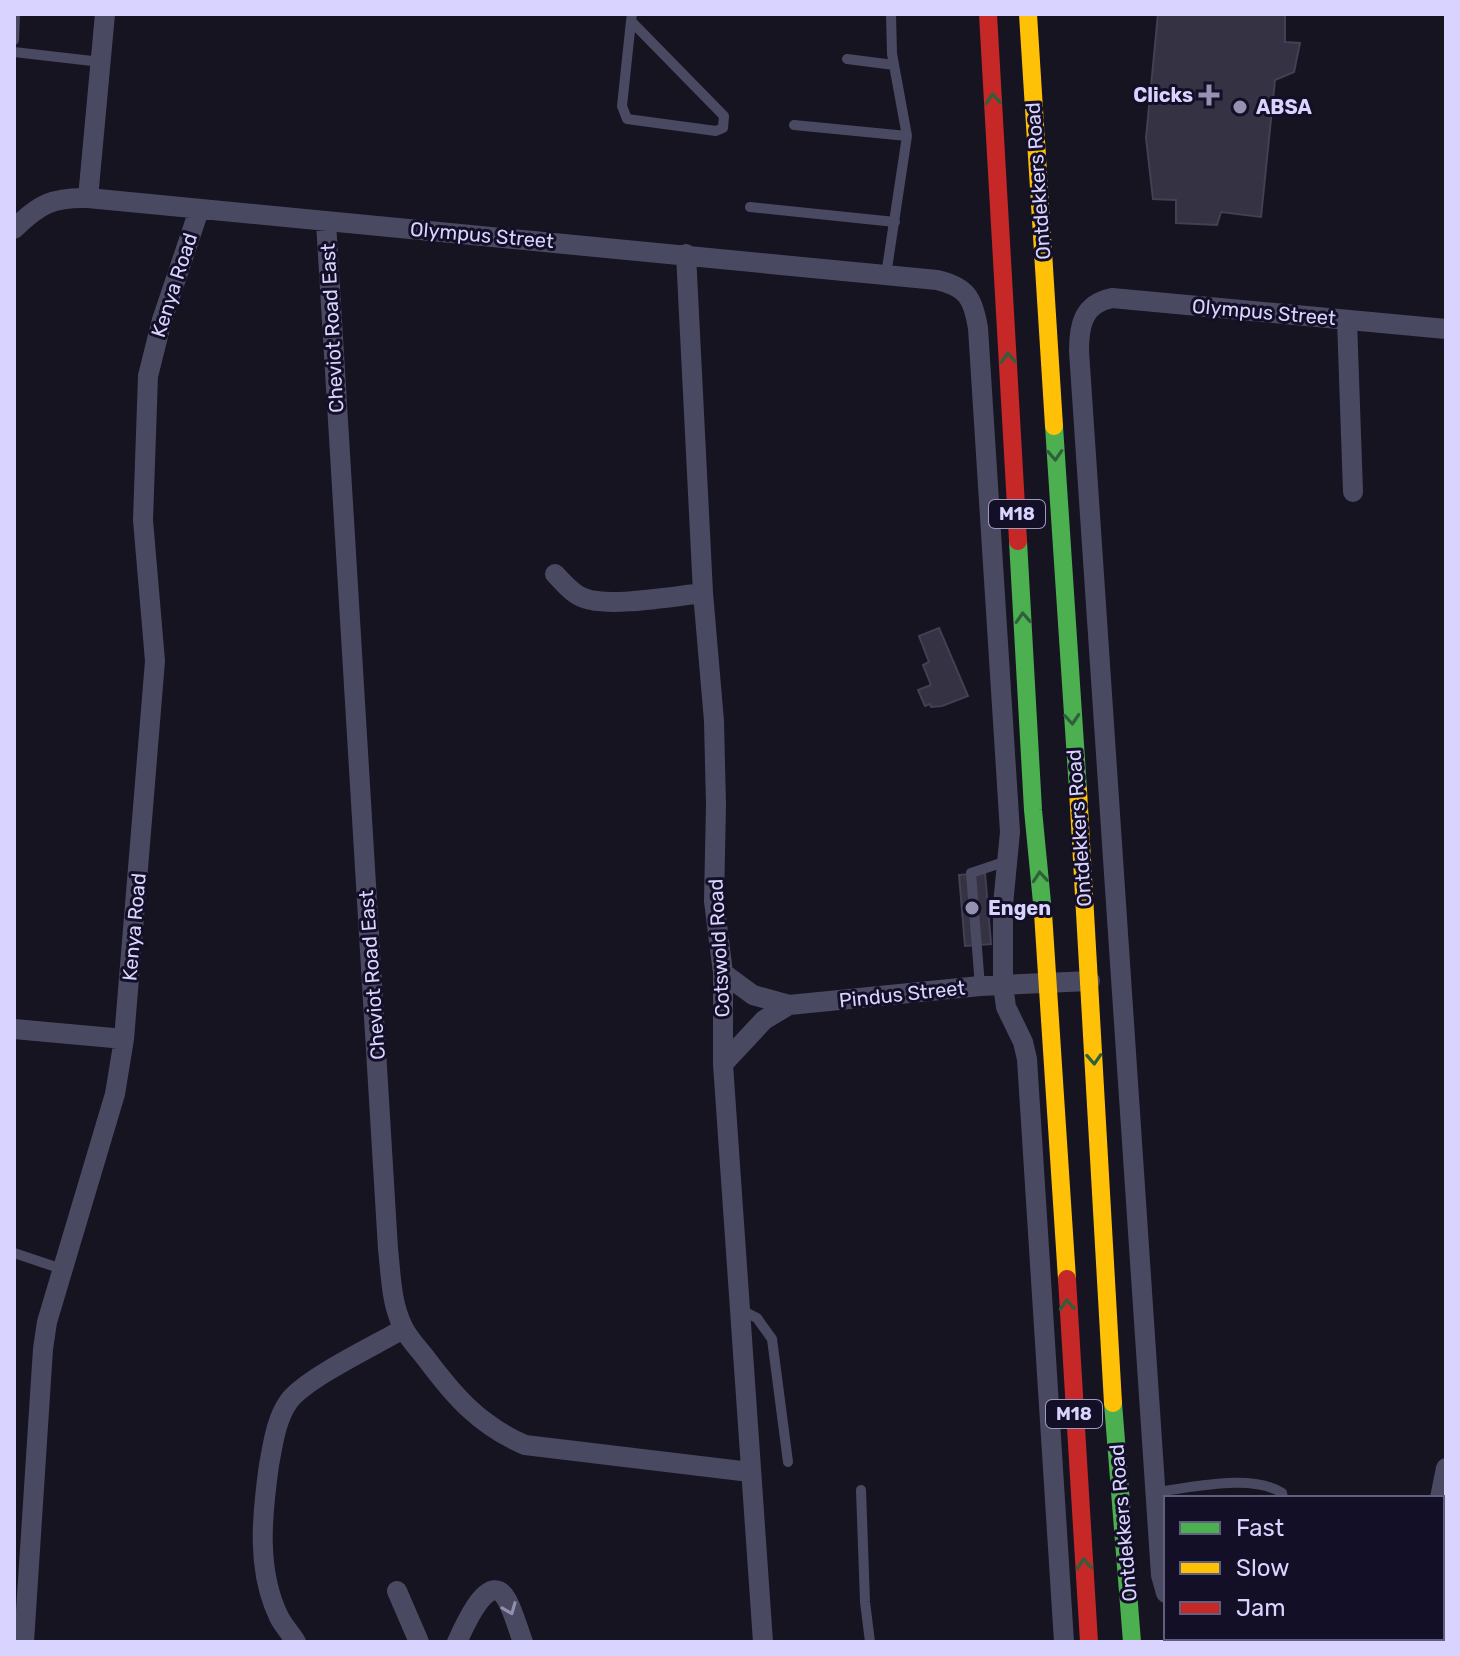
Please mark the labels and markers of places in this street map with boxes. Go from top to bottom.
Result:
place label: Clicks [1133,83,1193,107]
marker: Clicks [1200,86,1218,104]
place label: ABSA [1256,95,1312,119]
marker: ABSA [1231,98,1249,116]
place label: Engen [988,896,1051,920]
marker: Engen [963,899,981,917]

